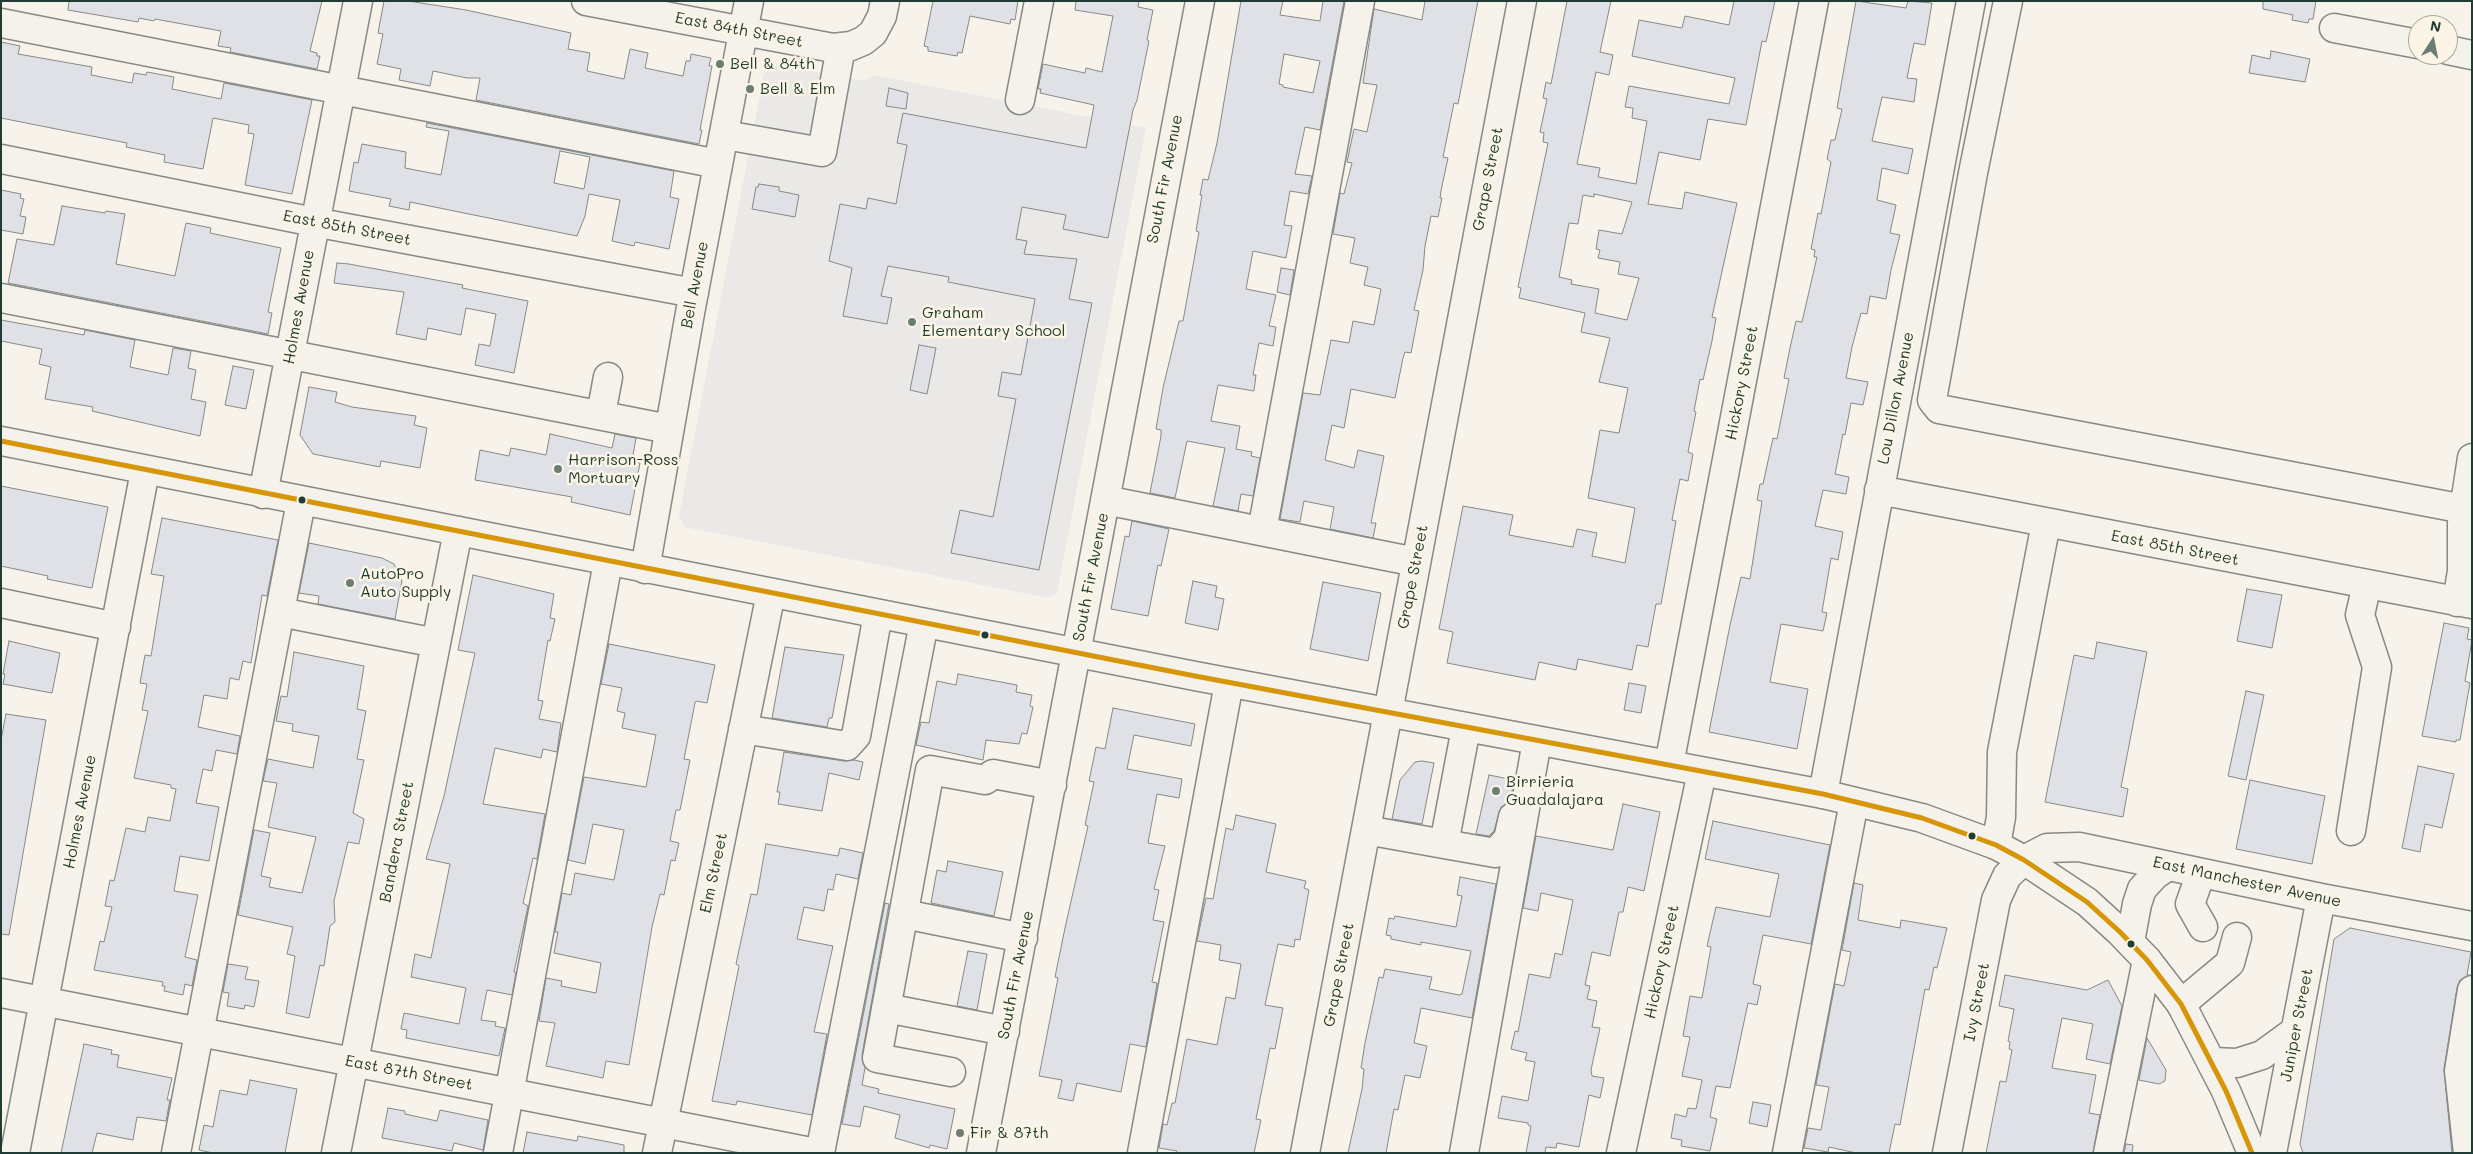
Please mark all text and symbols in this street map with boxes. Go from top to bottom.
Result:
street label: East 84th Street [673,8,805,52]
north arrow [2408,15,2458,65]
text: N [2429,15,2443,36]
place label: Bell & 84th [730,54,815,74]
marker: Bell & 84th [714,58,726,70]
place label: Bell & Elm [760,79,836,99]
marker: Bell & Elm [744,83,756,95]
street label: South Fir Avenue [1143,113,1187,245]
street label: Grape Street [1468,125,1508,233]
street label: East 85th Street [281,206,413,250]
street label: Bell Avenue [677,240,713,330]
street label: Holmes Avenue [279,248,319,366]
place label: Graham Elementary School [922,303,1066,341]
marker: Graham Elementary School [906,316,918,328]
street label: Hickory Street [1721,324,1763,442]
street label: Lou Dillon Avenue [1874,330,1918,466]
place label: Harrison-Ross Mortuary [568,450,679,488]
marker: Harrison-Ross Mortuary [552,463,564,475]
unlabelled marker [297,495,307,505]
street label: South Fir Avenue [1069,511,1113,643]
street label: Grape Street [1393,523,1433,631]
street label: East 85th Street [2109,526,2241,570]
place label: AutoPro Auto Supply [360,564,451,602]
marker: AutoPro Auto Supply [344,577,356,589]
unlabelled marker [980,630,990,640]
street label: Holmes Avenue [60,753,100,871]
place label: Birrieria Guadalajara [1506,772,1604,810]
street label: Bandera Street [376,780,418,904]
marker: Birrieria Guadalajara [1490,785,1502,797]
street label: Elm Street [696,831,732,915]
unlabelled marker [1967,831,1977,841]
street label: East Manchester Avenue [2151,853,2343,911]
street label: Hickory Street [1641,903,1683,1021]
street label: South Fir Avenue [994,909,1038,1041]
street label: Grape Street [1319,921,1359,1029]
unlabelled marker [2126,939,2136,949]
street label: Ivy Street [1960,961,1994,1043]
street label: Juniper Street [2277,967,2317,1083]
street label: East 87th Street [343,1051,475,1095]
place label: Fir & 87th [970,1123,1048,1143]
marker: Fir & 87th [954,1127,966,1139]

